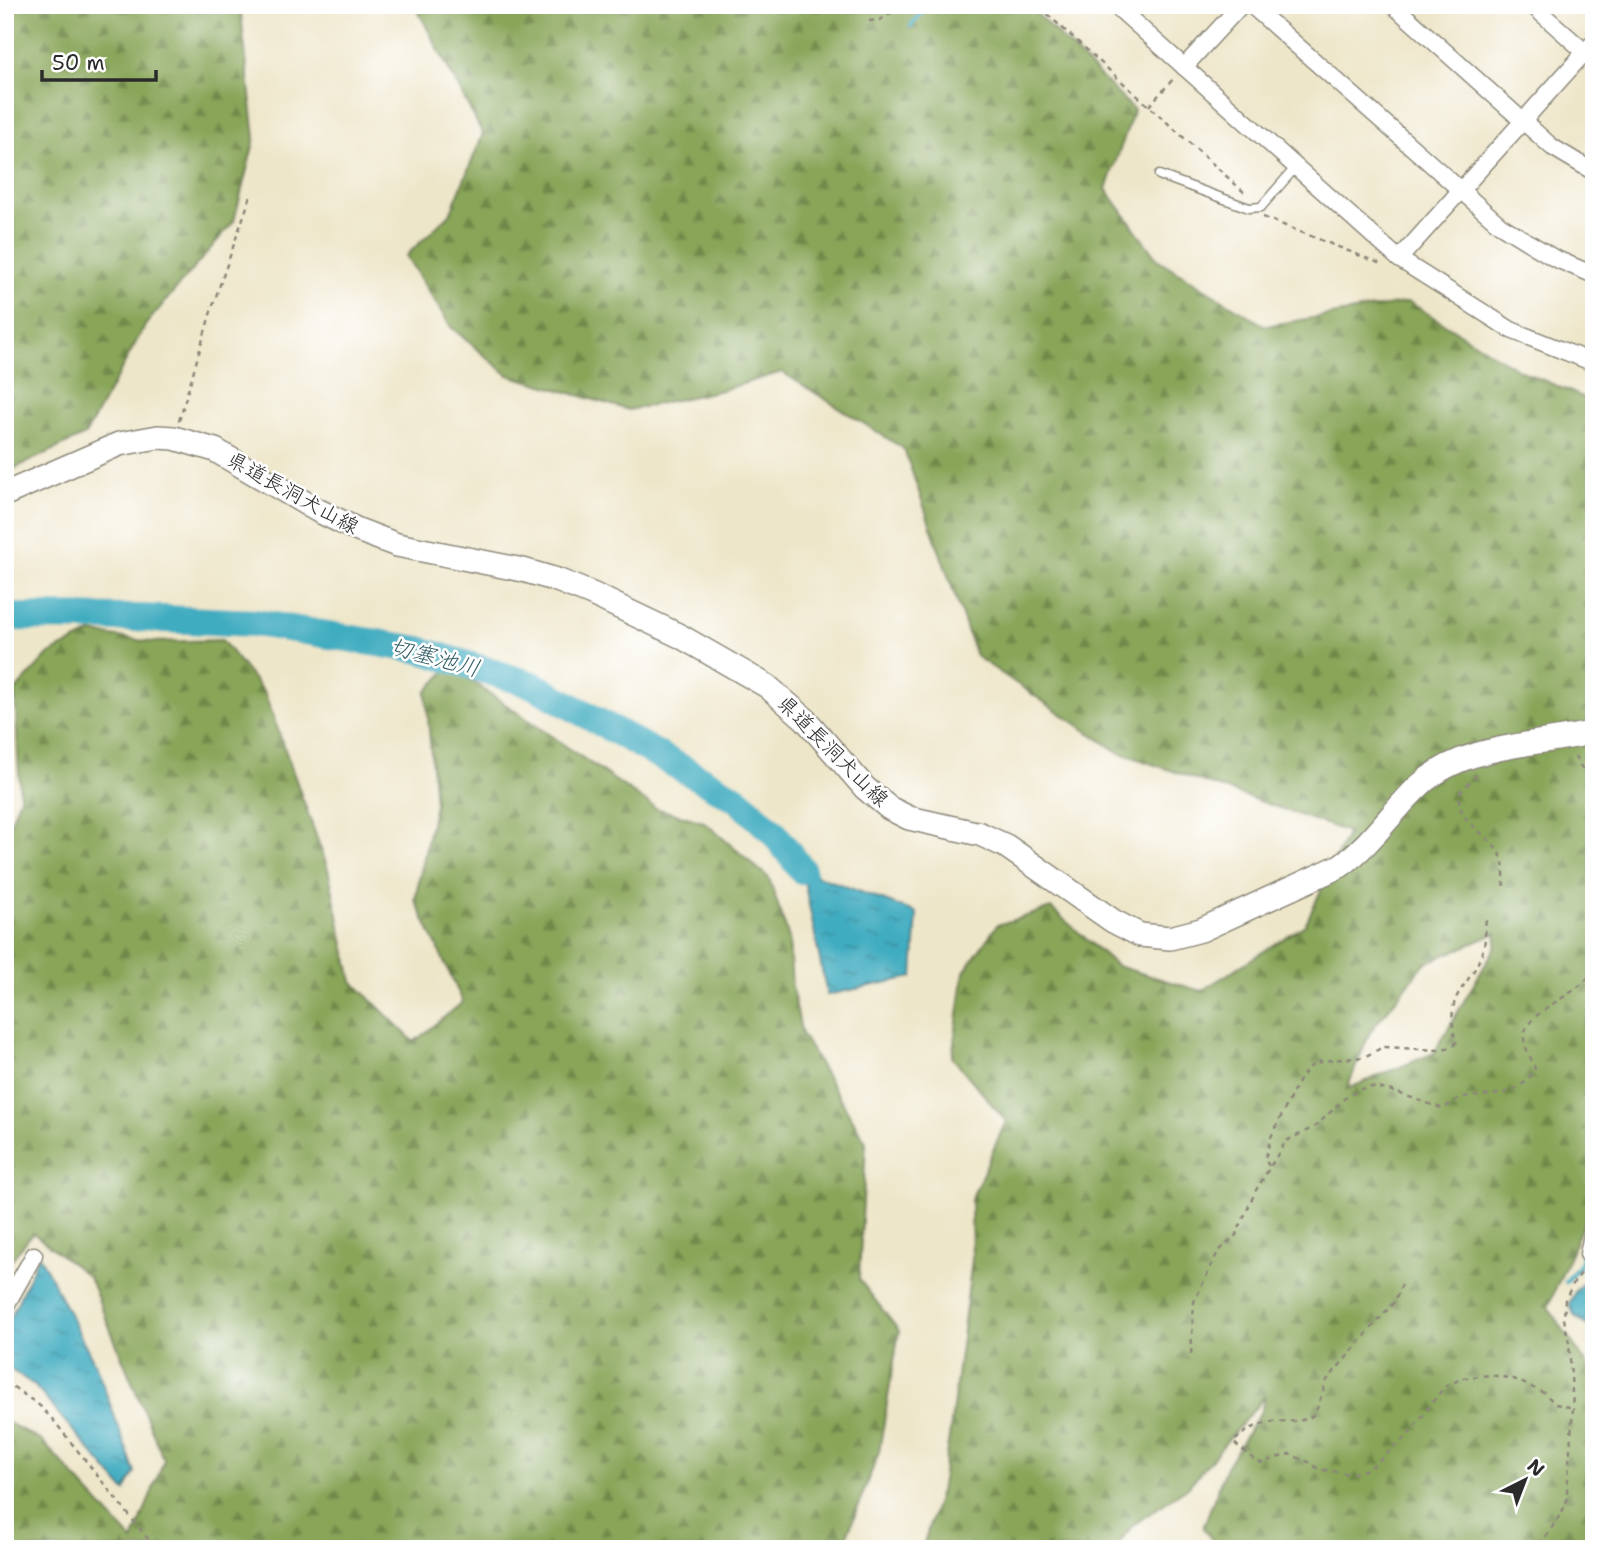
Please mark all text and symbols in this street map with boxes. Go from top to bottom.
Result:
scale bar [42,38,156,82]
text: 50 m [52,49,105,77]
street label: 県道長洞犬山線 [222,445,364,541]
water label: 切塞池川 [387,631,483,683]
street label: 県道長洞犬山線 [771,689,895,813]
north arrow [1490,1446,1560,1516]
text: N [1522,1453,1550,1482]

